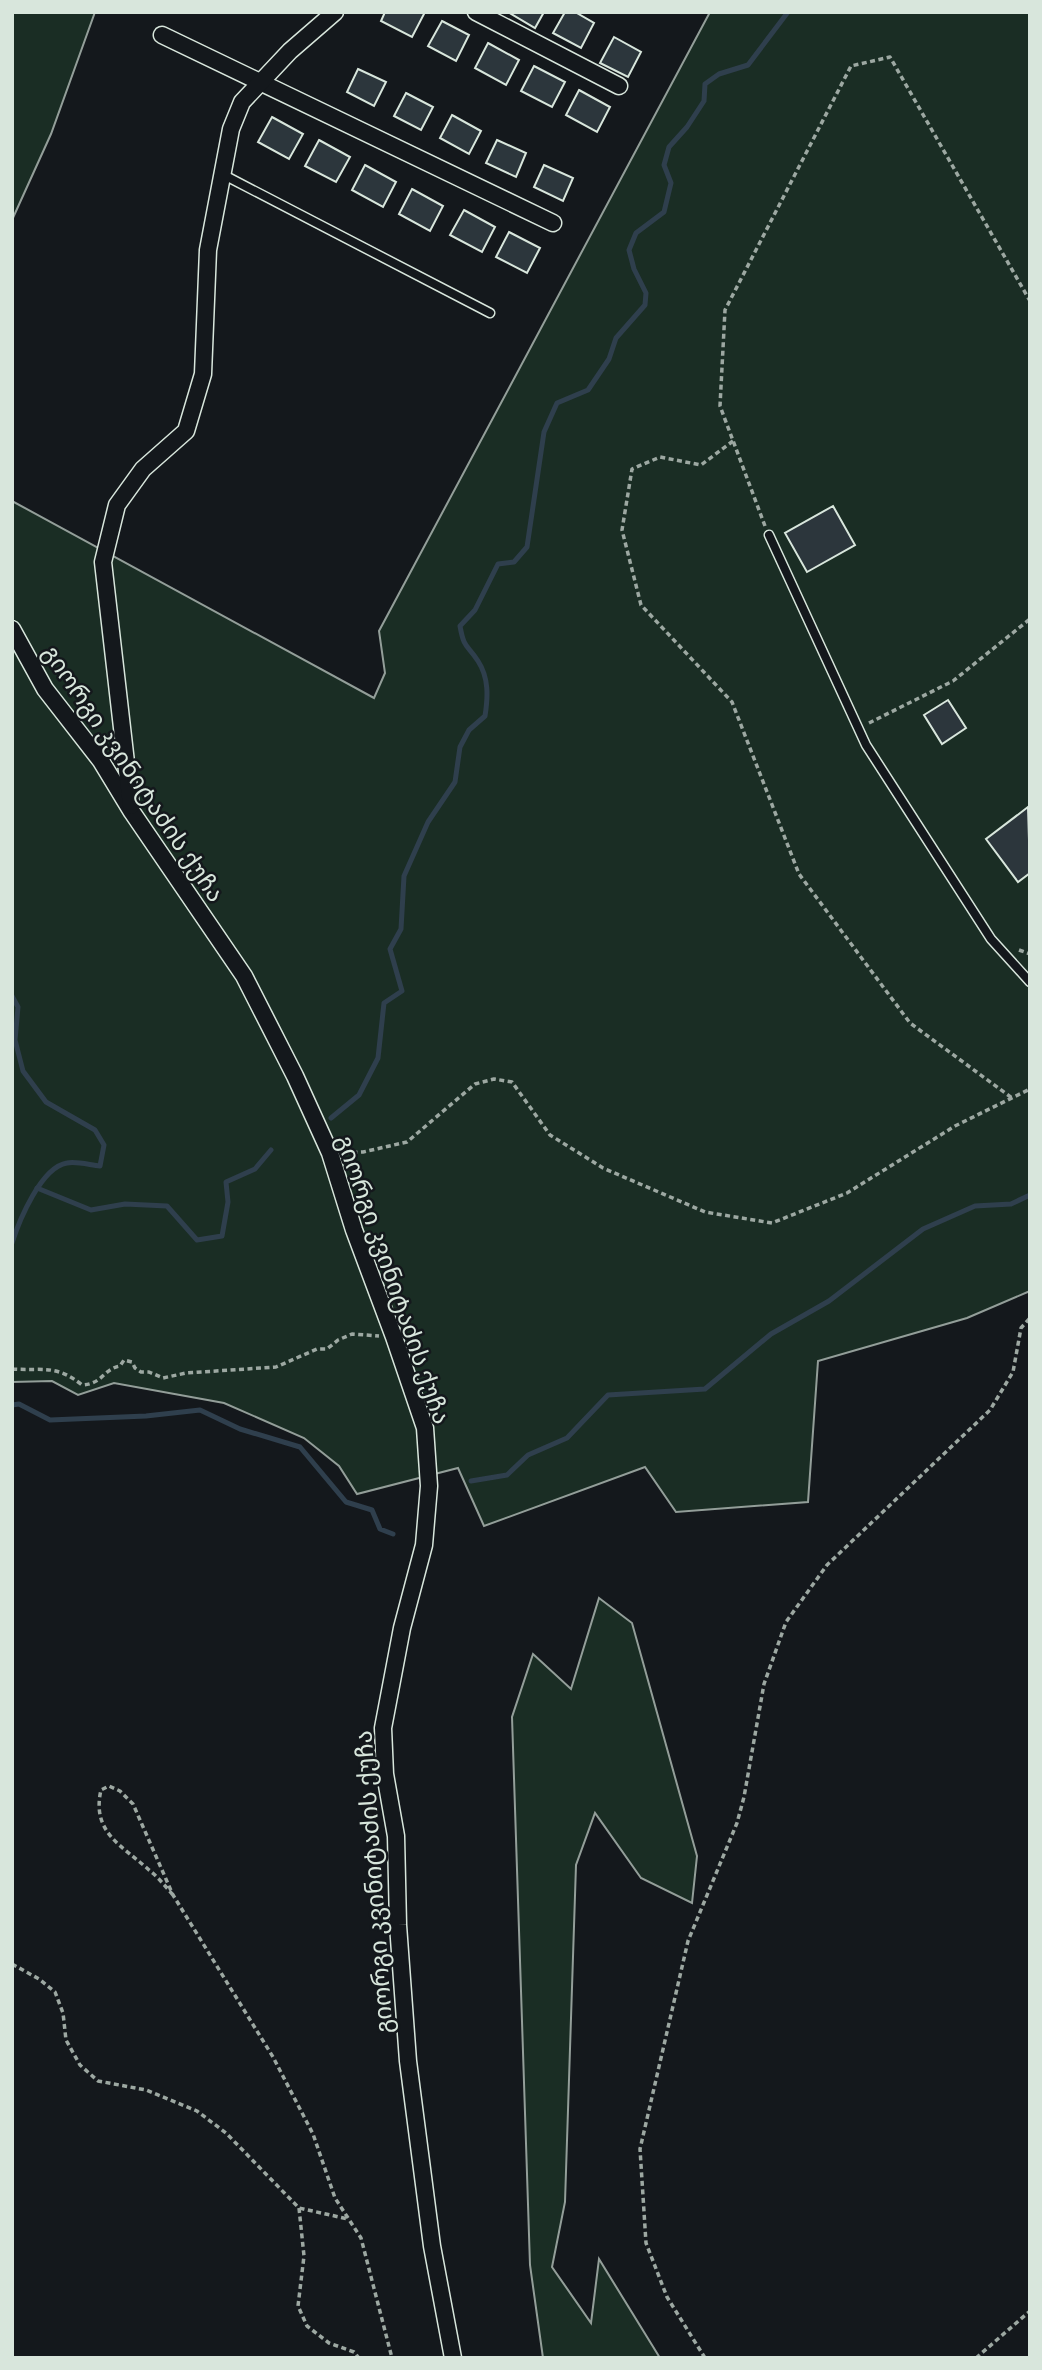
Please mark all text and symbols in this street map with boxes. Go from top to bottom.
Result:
street label: გიორგი კვინიტაძის ქუჩა [34,637,234,909]
street label: გიორგი კვინიტაძის ქუჩა [328,1129,460,1429]
street label: გიორგი კვინიტაძის ქუჩა [344,1729,402,2035]

